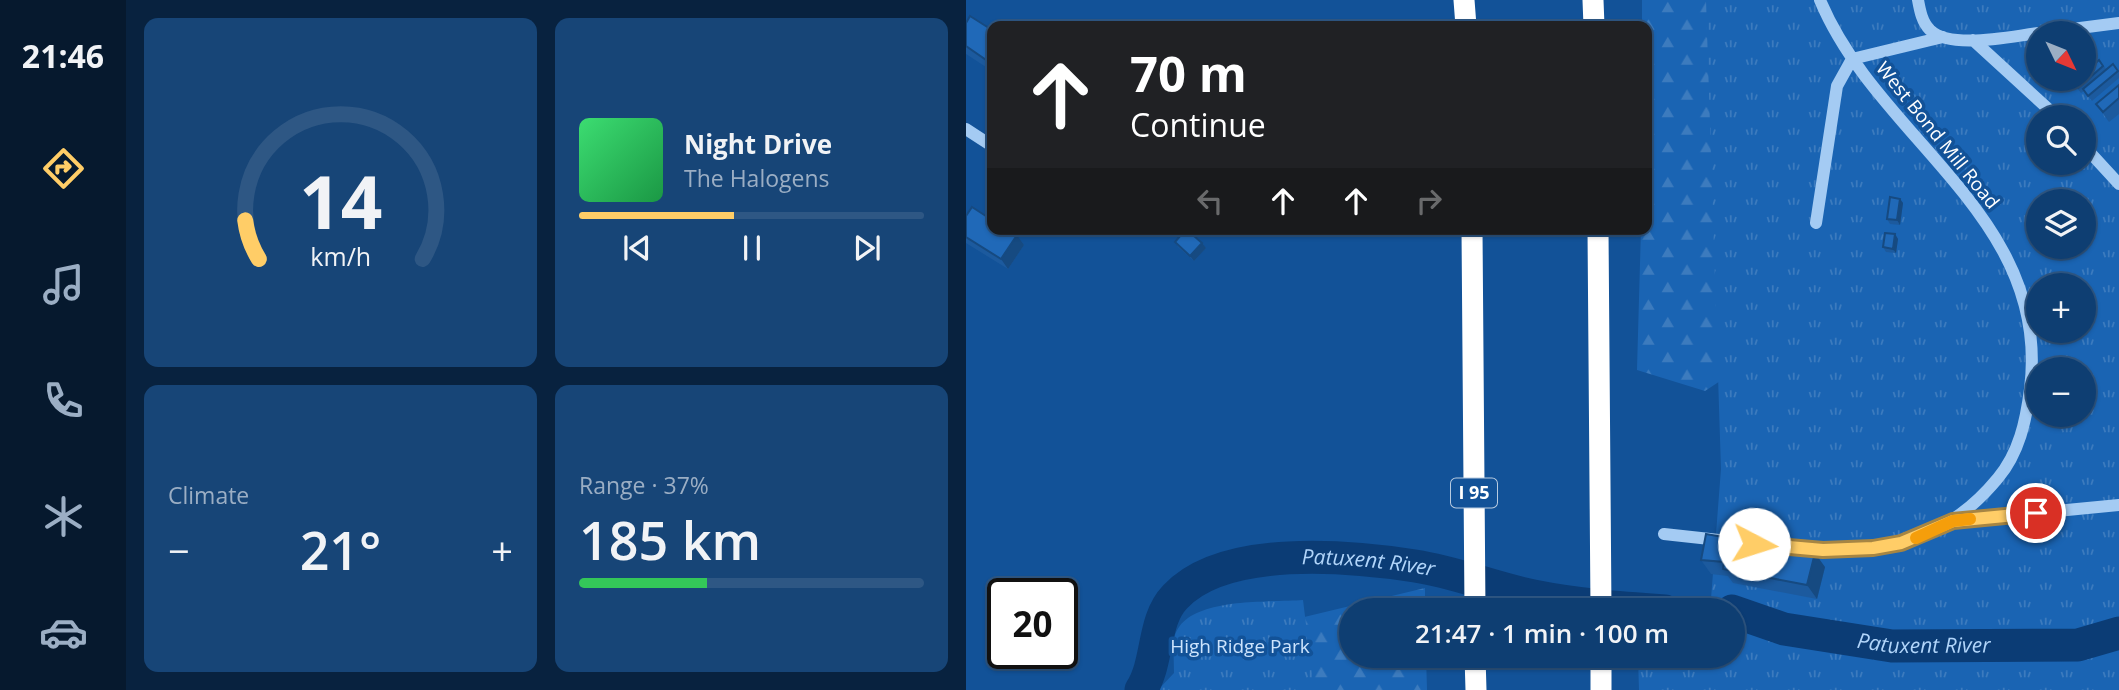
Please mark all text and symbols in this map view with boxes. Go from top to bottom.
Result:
north arrow [2026,21,2096,91]
map controls [2026,21,2096,427]
text: 21:46 [22,34,104,77]
text: 70 m [1130,40,1247,106]
icon: ahead [1015,49,1106,140]
street label: West Bond Mill Road [1870,56,2006,214]
text: Continue [1130,103,1266,146]
button: search [2026,105,2096,175]
text: Night Drive [684,126,832,162]
icon: directions [39,144,88,193]
text: 14 [299,151,382,250]
text: The Halogens [684,162,830,194]
icon: left [1191,182,1229,220]
icon: ahead [1264,182,1302,220]
icon: ahead [1337,182,1375,220]
icon: right [1410,182,1448,220]
button: layers [2026,189,2096,259]
icon: previous [618,229,656,267]
icon: pause [733,229,771,267]
icon: next [848,229,886,267]
text: km/h [310,239,371,273]
icon: music [39,260,88,309]
button: + [2026,273,2096,343]
button: − [2026,357,2096,427]
icon: phone [39,376,88,425]
text: Range · 37% [579,469,709,501]
road number: I 95 [1451,478,1497,508]
text: Climate [168,479,249,511]
pin [2006,483,2066,543]
icon: climate [39,492,88,541]
icon: arrive [2017,494,2055,532]
text: 185 km [579,504,761,575]
position arrow [1717,507,1791,581]
text: 21° [300,514,381,585]
text: − [168,524,190,576]
text: + [491,524,513,576]
water label: Patuxent River [1302,542,1438,583]
speed limit sign: 20 [987,578,1078,669]
icon: car [39,608,88,657]
text: 21:47 · 1 min · 100 m [1415,615,1669,651]
water label: Patuxent River [1855,626,1991,659]
park label: High Ridge Park [1170,633,1310,659]

